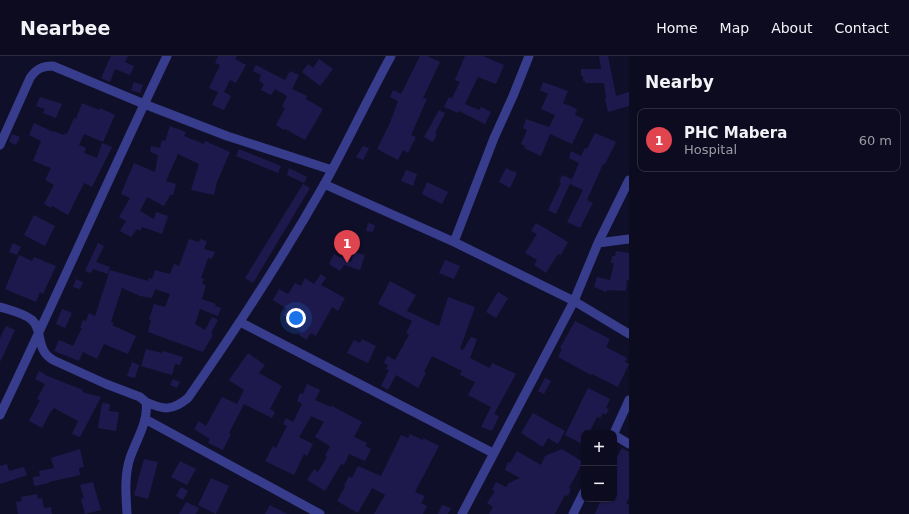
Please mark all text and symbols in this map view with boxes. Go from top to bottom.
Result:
text: Nearbee [20,17,110,39]
text: Home [656,20,698,36]
text: Map [720,20,749,36]
text: About [771,20,813,36]
text: Contact [835,20,889,36]
text: Nearby [645,72,714,92]
text: PHC Mabera [684,124,787,142]
text: 1 [654,133,664,148]
text: 60 m [859,133,892,148]
text: Hospital [684,142,737,157]
pin: 1 [334,230,360,263]
your location [286,308,306,328]
map controls [581,430,617,502]
button: + [581,430,617,466]
button: − [581,466,617,502]

